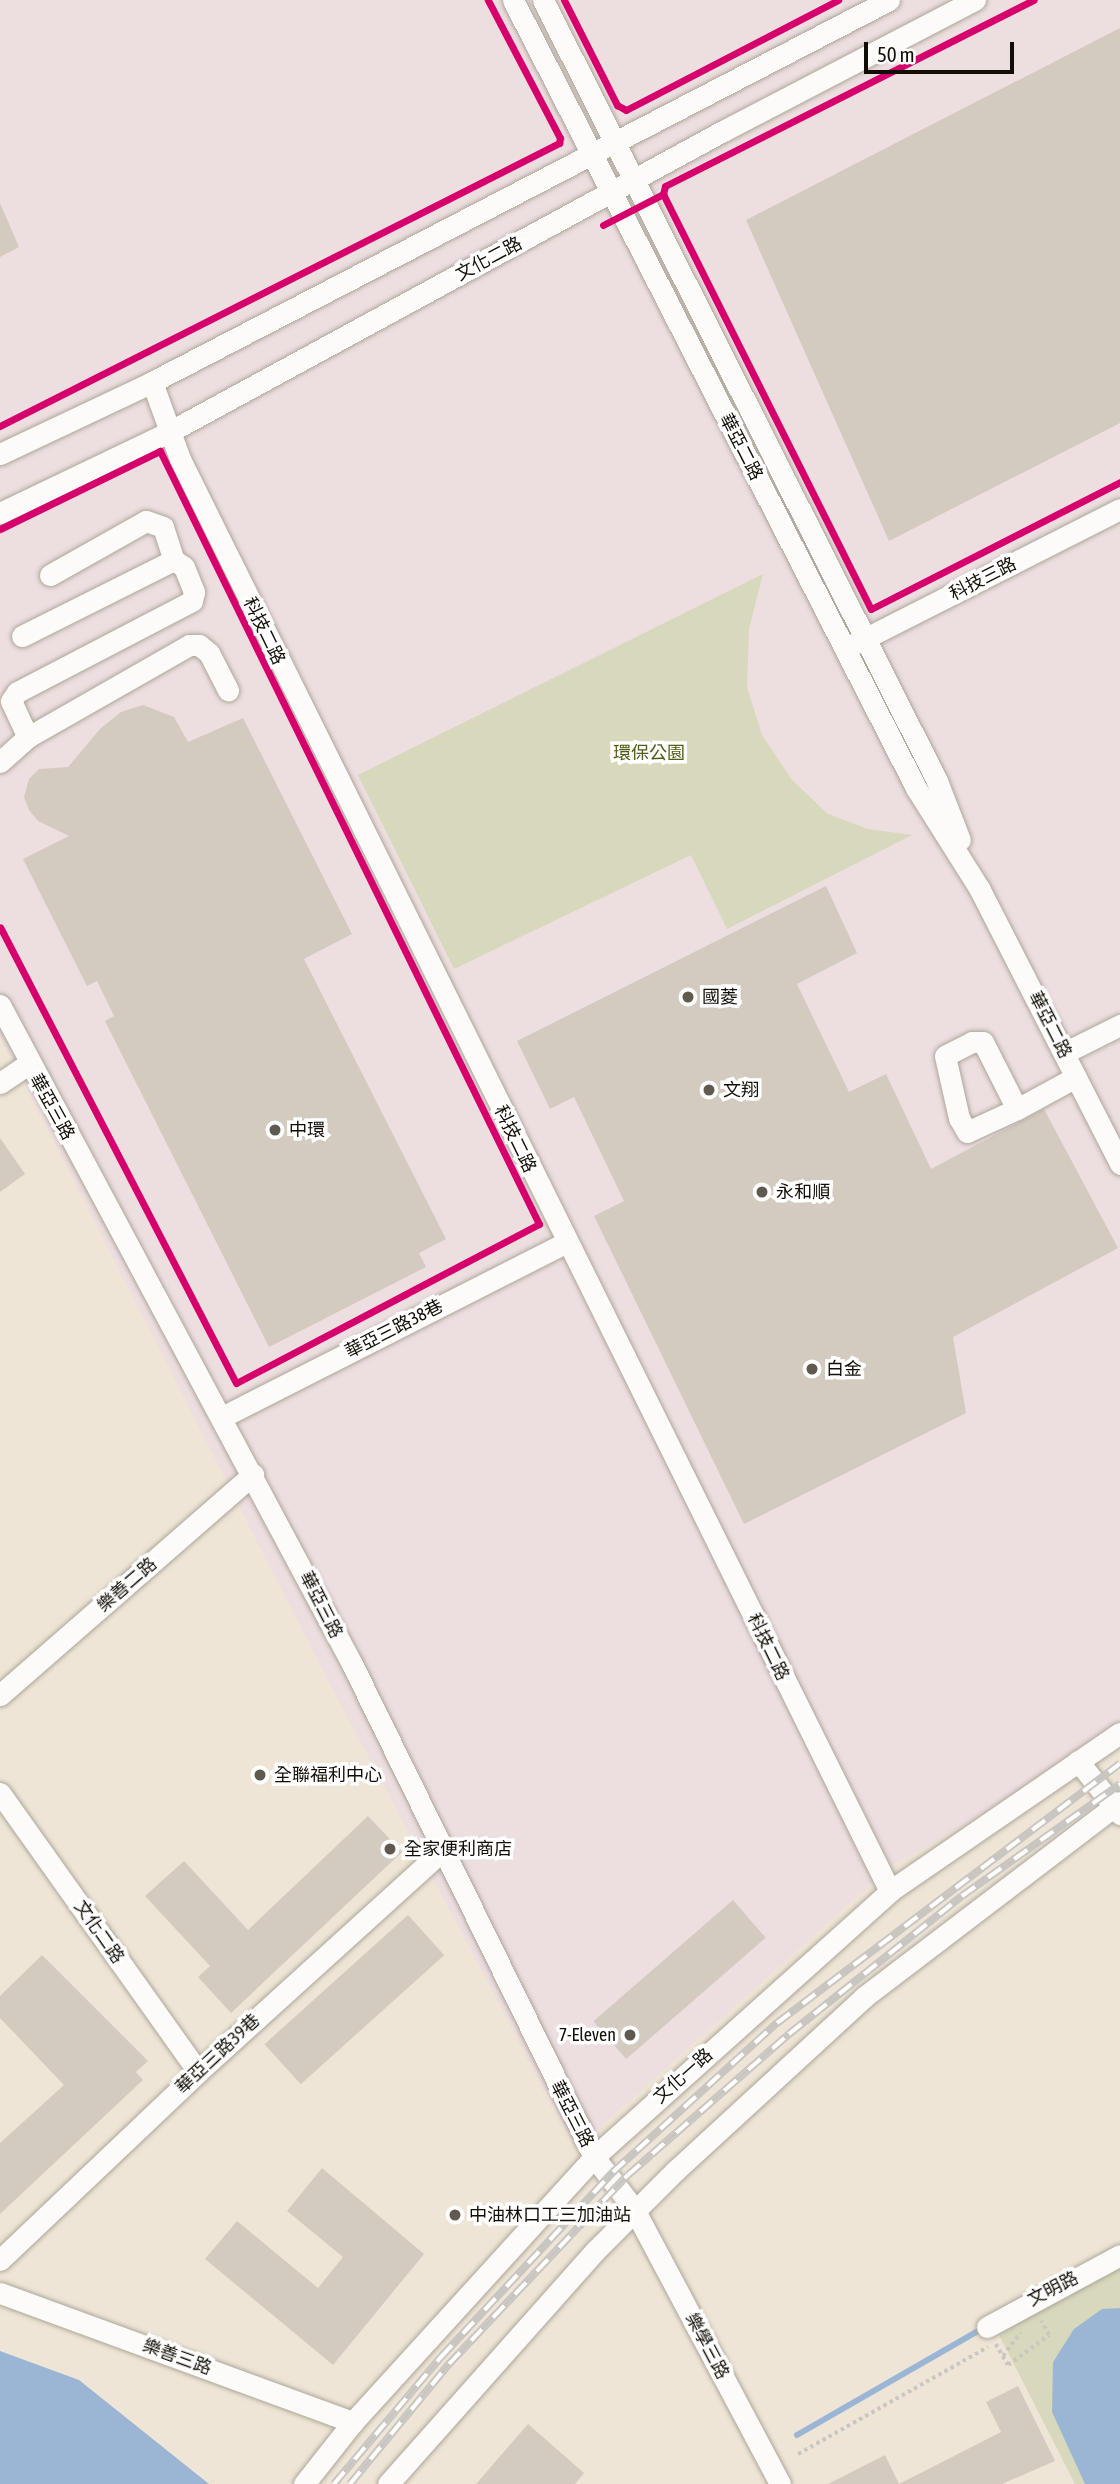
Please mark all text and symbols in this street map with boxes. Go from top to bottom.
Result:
scale bar [868,28,1018,72]
text: 50 m [877,42,915,66]
street label: 文化二路 [452,233,526,285]
street label: 華亞二路 [715,410,767,484]
street label: 科技三路 [946,553,1020,605]
street label: 科技二路 [239,594,289,668]
park label: 環保公園 [613,742,685,764]
place label: 國菱 [702,986,738,1008]
street label: 華亞二路 [1024,988,1076,1062]
marker: 國菱 [680,989,696,1005]
street label: 華亞三路 [25,1070,79,1144]
place label: 文翔 [723,1079,759,1101]
marker: 文翔 [701,1082,717,1098]
street label: 科技二路 [490,1102,540,1176]
place label: 中環 [289,1119,325,1141]
marker: 中環 [267,1122,283,1138]
place label: 永和順 [776,1181,830,1203]
marker: 永和順 [754,1184,770,1200]
street label: 華亞三路38巷 [341,1295,447,1363]
place label: 白金 [826,1358,862,1380]
marker: 白金 [804,1361,820,1377]
street label: 樂善二路 [93,1553,161,1617]
street label: 華亞三路 [295,1568,347,1642]
street label: 科技二路 [743,1610,793,1684]
place label: 全聯福利中心 [274,1764,382,1786]
marker: 全聯福利中心 [252,1767,268,1783]
place label: 全家便利商店 [404,1838,512,1860]
marker: 全家便利商店 [382,1841,398,1857]
street label: 文化二路 [70,1896,128,1968]
street label: 華亞三路39巷 [172,2010,264,2098]
place label: 7-Eleven [559,2024,616,2046]
marker: 7-Eleven [622,2027,638,2043]
street label: 文化一路 [649,2044,717,2108]
street label: 華亞三路 [546,2077,598,2151]
place label: 中油林口工三加油站 [469,2204,631,2226]
marker: 中油林口工三加油站 [447,2207,463,2223]
street label: 文明路 [1024,2267,1082,2311]
street label: 樂學三路 [681,2309,733,2383]
street label: 樂善三路 [139,2335,215,2379]

